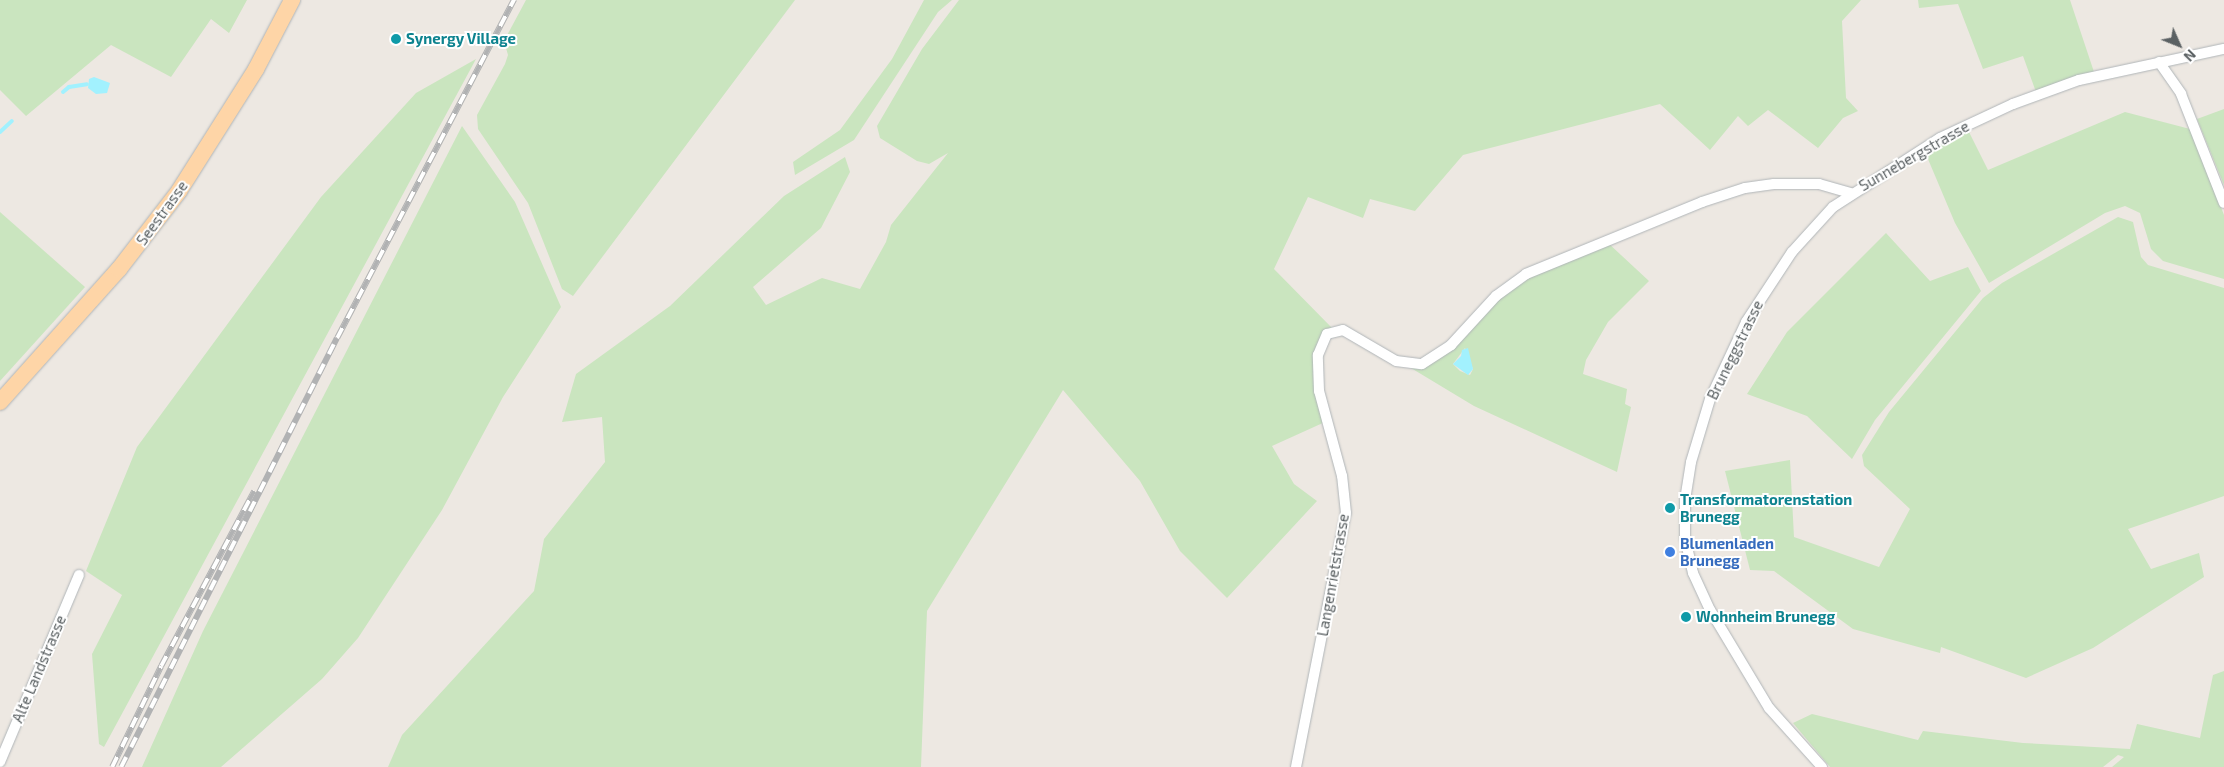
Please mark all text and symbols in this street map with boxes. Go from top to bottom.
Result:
north arrow [2154,20,2204,70]
place label: Synergy Village [406,30,517,48]
marker: Synergy Village [390,33,402,45]
text: N [2181,46,2200,65]
street label: Sunnebergstrasse [1856,117,1972,195]
street label: Seestrasse [133,177,191,249]
street label: Bruneggstrasse [1703,297,1767,403]
place label: Transformatorenstation Brunegg [1680,490,1852,525]
marker: Transformatorenstation Brunegg [1664,502,1676,514]
street label: Langenrietstrasse [1313,512,1353,638]
place label: Blumenladen Brunegg [1680,534,1774,569]
marker: Blumenladen Brunegg [1664,546,1676,558]
place label: Wohnheim Brunegg [1696,608,1835,626]
marker: Wohnheim Brunegg [1680,611,1692,623]
street label: Alte Landstrasse [8,613,70,725]

